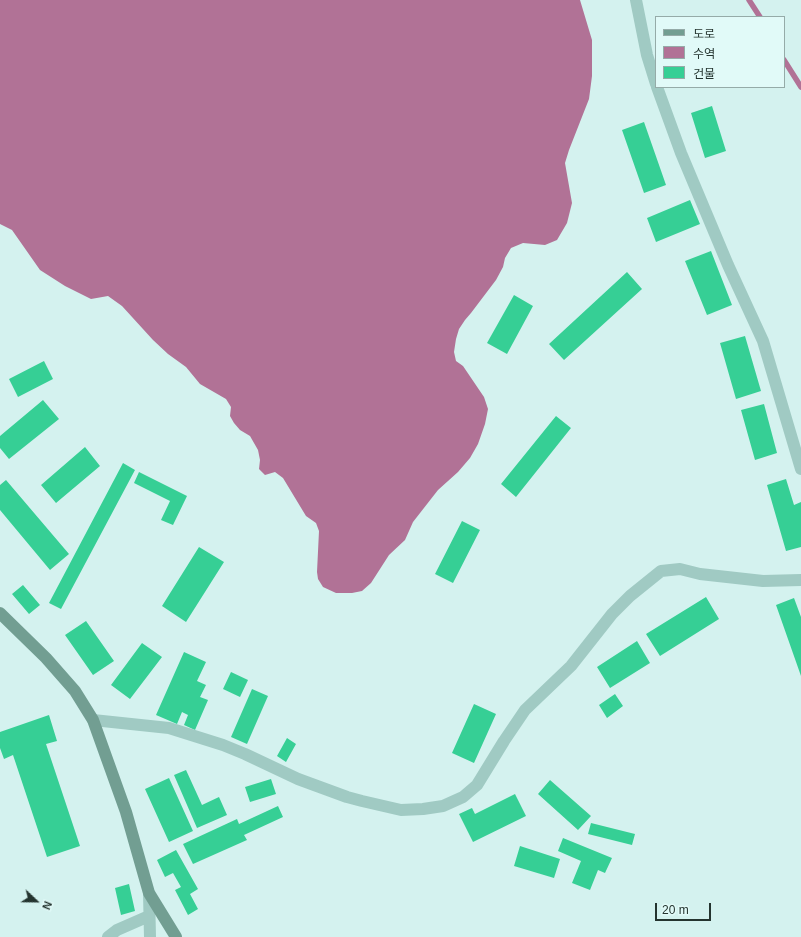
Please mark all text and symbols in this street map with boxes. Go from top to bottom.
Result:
legend [655,16,785,88]
text: 도로 [693,27,715,41]
text: 수역 [693,47,715,61]
text: 건물 [693,67,715,81]
north arrow [16,881,56,921]
scale bar [657,895,713,921]
text: N [40,900,54,911]
text: 20 m [662,903,689,917]

